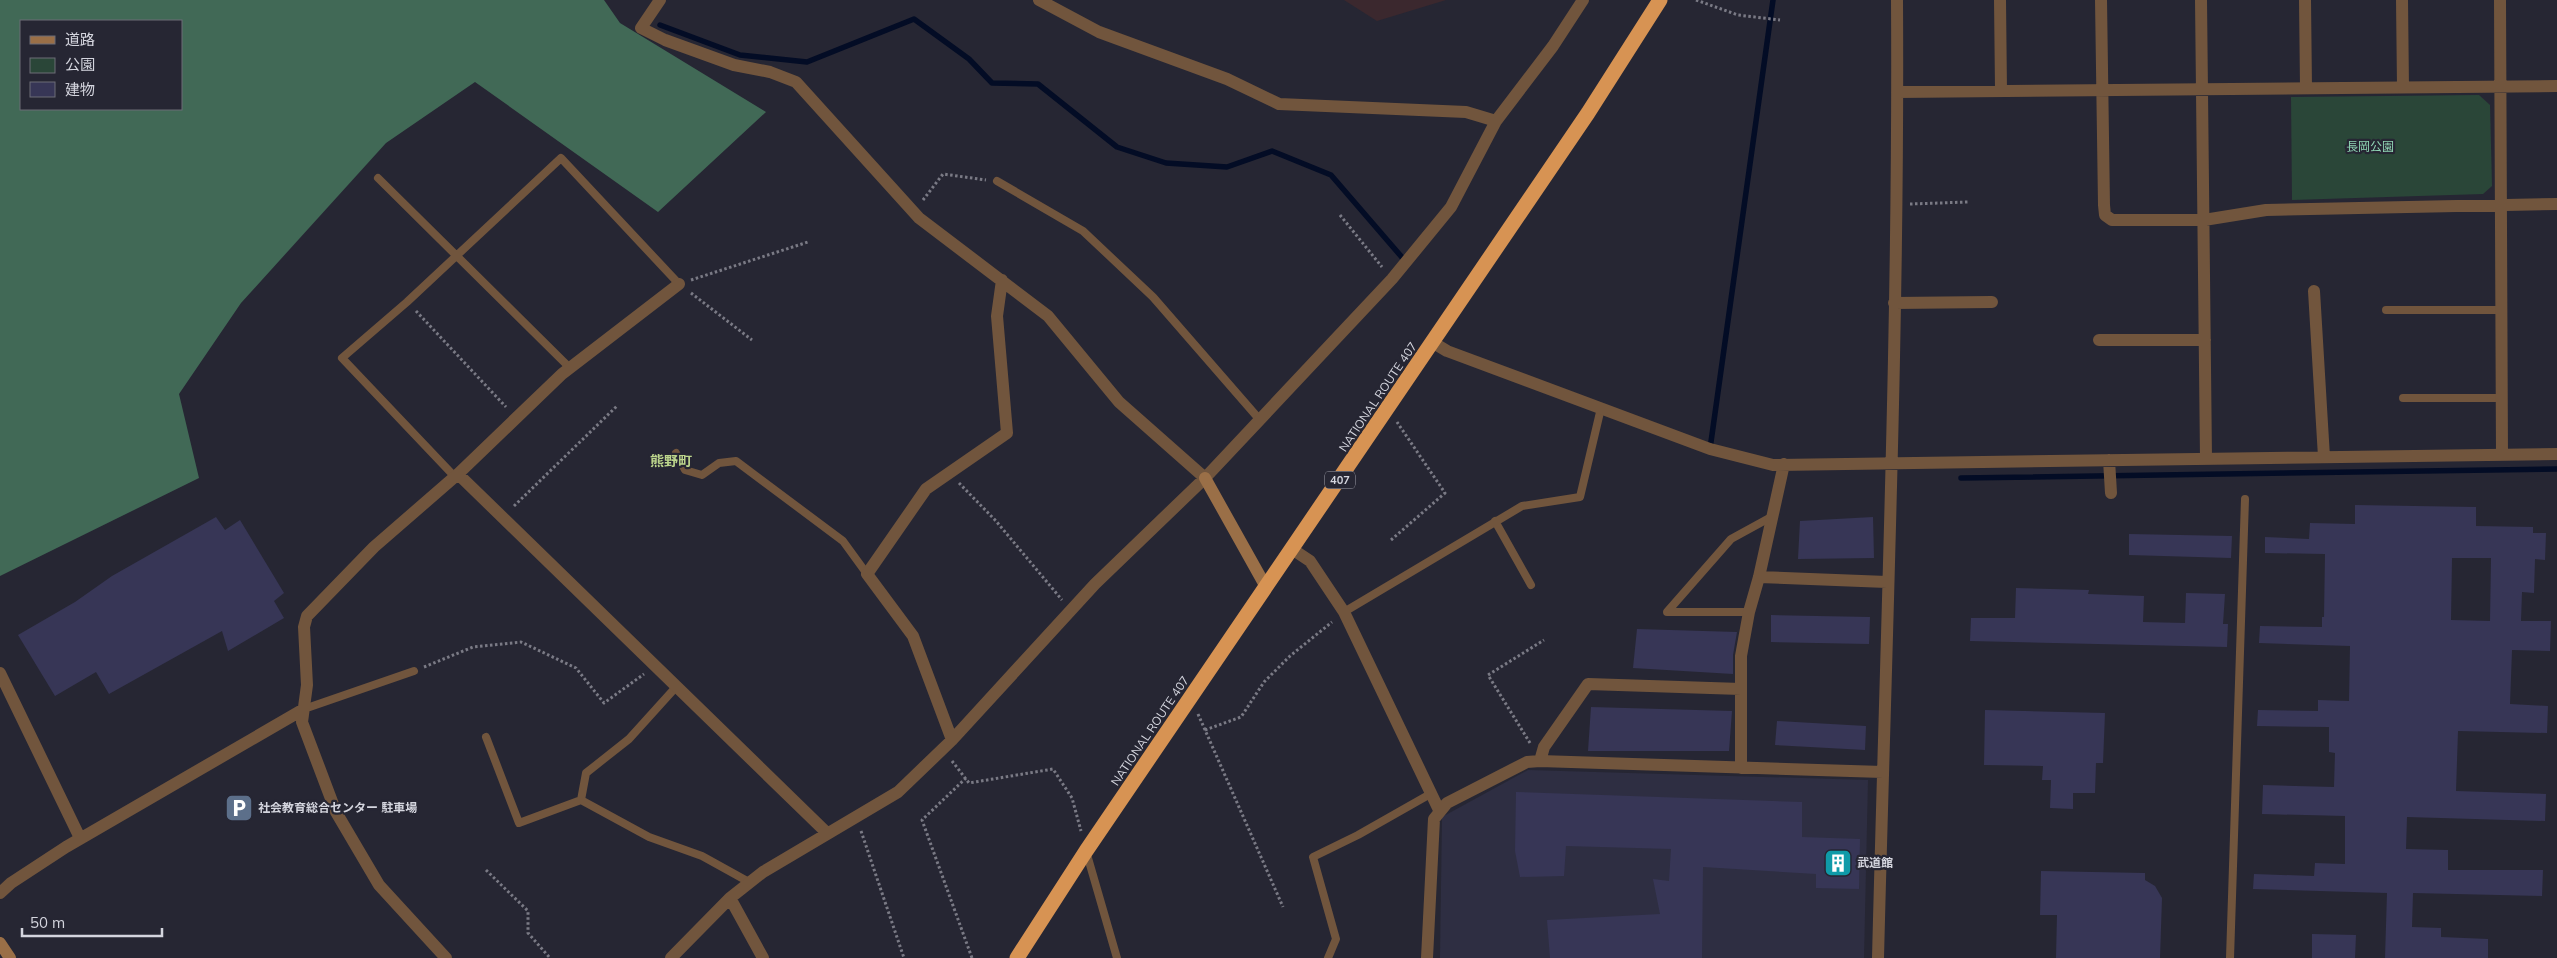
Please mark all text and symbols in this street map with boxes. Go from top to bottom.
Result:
legend [20,20,182,110]
text: 道路 [65,30,95,49]
text: 公園 [65,55,95,74]
text: 建物 [65,80,95,99]
park label: 長岡公園 [2346,139,2394,154]
street label: NATIONAL ROUTE 407 [1335,339,1420,454]
district label: 熊野町 [650,452,692,470]
road number: 407 [1325,472,1355,488]
street label: NATIONAL ROUTE 407 [1107,673,1192,788]
parking icon: 社会教育総合センター 駐車場 [224,793,254,823]
place label: 社会教育総合センター 駐車場 [258,800,417,815]
building icon: 武道館 [1823,848,1853,878]
place label: 武道館 [1857,855,1893,870]
scale bar [22,906,162,938]
text: 50 m [30,913,65,932]

